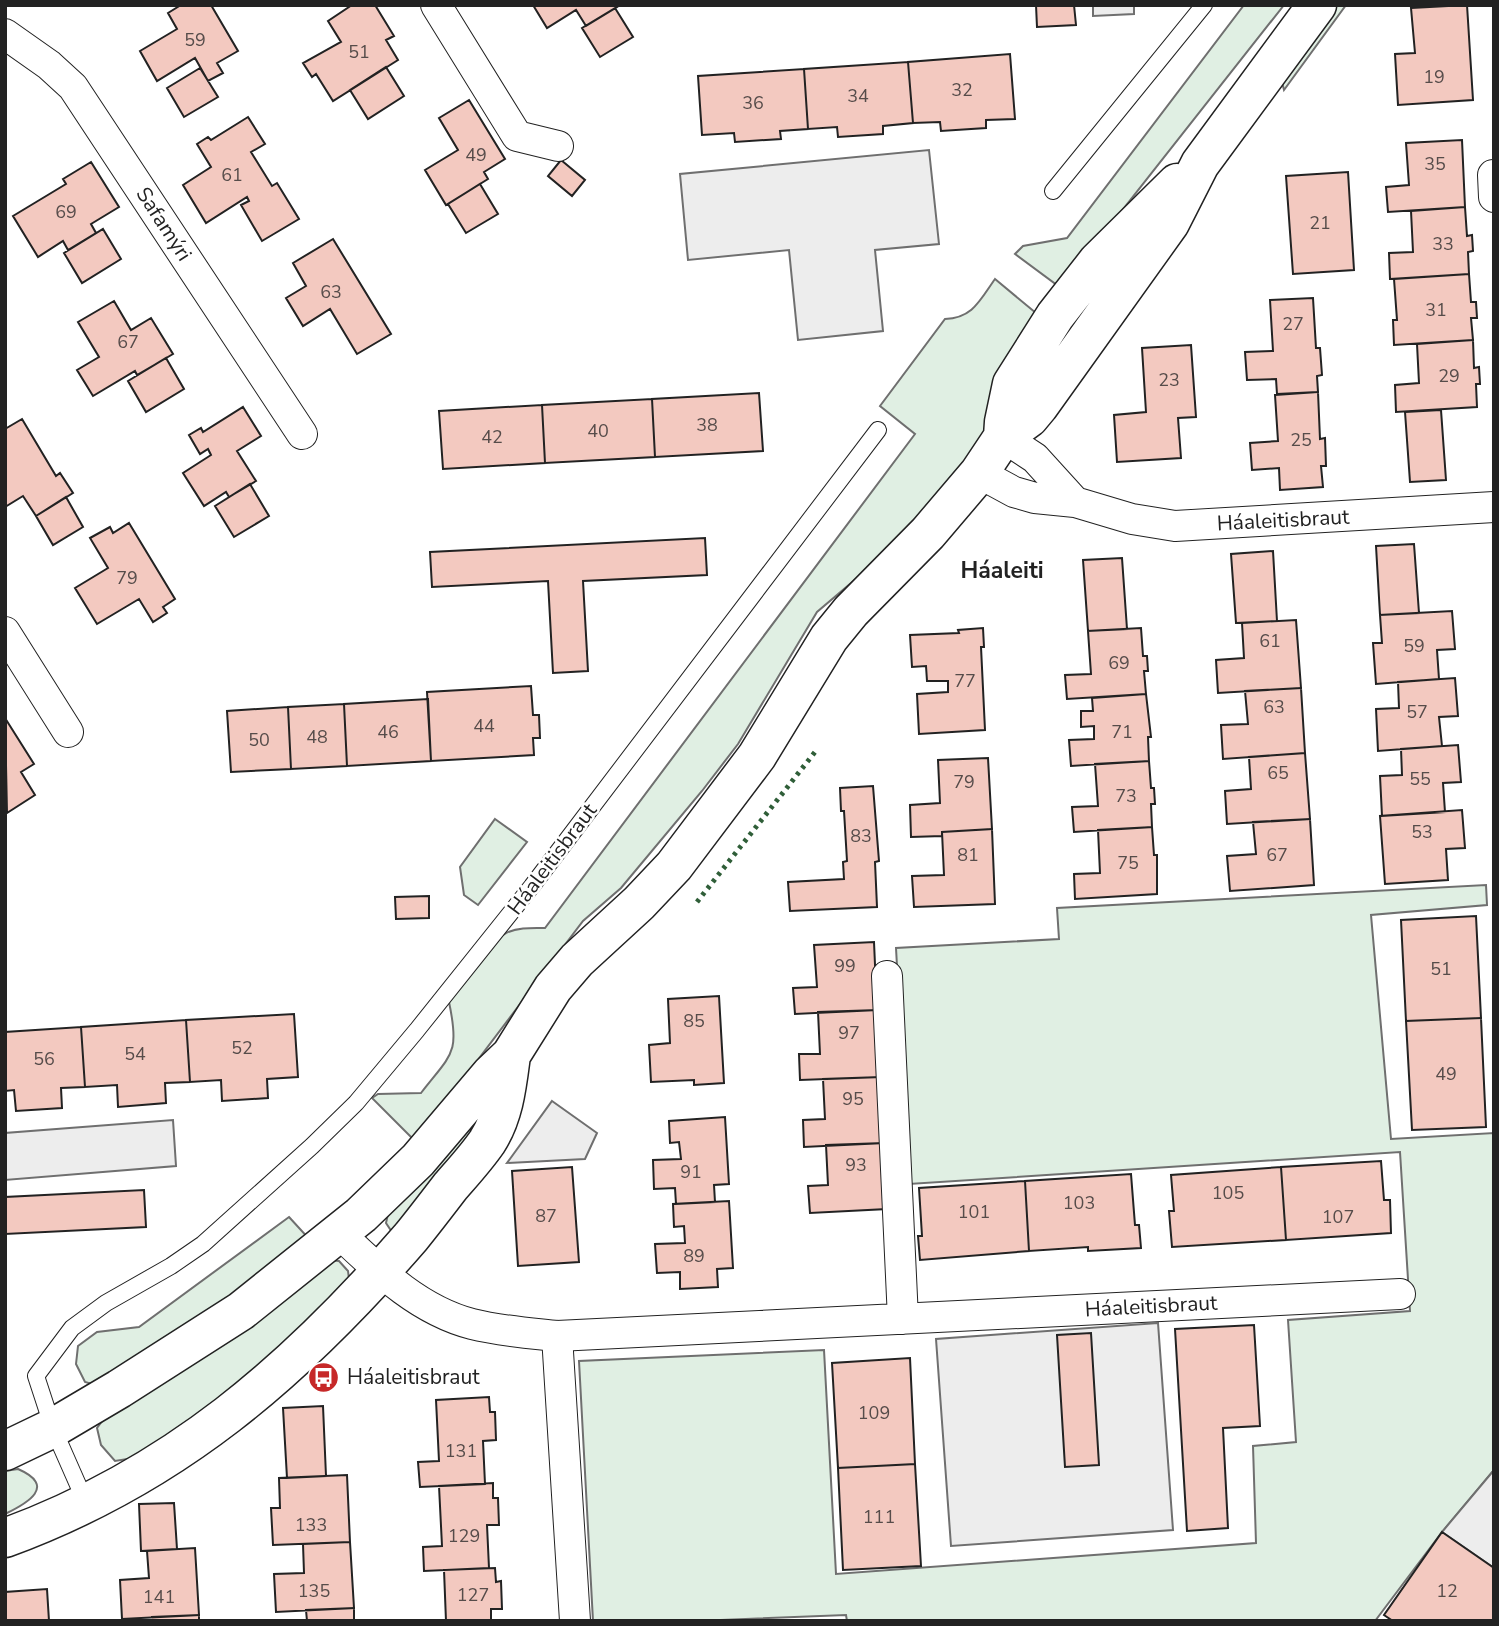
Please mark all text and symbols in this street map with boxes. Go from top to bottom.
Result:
house number: 59 [184,28,206,52]
house number: 51 [348,40,370,64]
house number: 19 [1423,65,1445,89]
house number: 32 [951,78,973,102]
house number: 34 [847,84,869,108]
house number: 36 [742,91,764,115]
house number: 49 [465,143,487,167]
house number: 35 [1424,152,1446,176]
house number: 61 [221,163,243,187]
street label: Safamýri [130,182,198,266]
house number: 69 [55,200,77,224]
house number: 21 [1309,211,1331,235]
house number: 33 [1432,232,1454,256]
house number: 63 [320,280,342,304]
house number: 31 [1425,298,1447,322]
house number: 27 [1282,312,1304,336]
house number: 67 [117,330,139,354]
house number: 29 [1438,364,1460,388]
house number: 23 [1158,368,1180,392]
house number: 38 [696,413,718,437]
house number: 40 [587,419,609,443]
house number: 42 [481,425,503,449]
house number: 25 [1290,428,1312,452]
street label: Háaleitisbraut [1216,503,1351,537]
district label: Háaleiti [960,555,1044,586]
house number: 79 [116,566,138,590]
house number: 61 [1259,629,1281,653]
house number: 59 [1403,634,1425,658]
house number: 69 [1108,651,1130,675]
house number: 77 [954,669,976,693]
house number: 63 [1263,695,1285,719]
house number: 57 [1406,700,1428,724]
house number: 44 [473,714,495,738]
house number: 46 [377,720,399,744]
house number: 71 [1111,720,1133,744]
house number: 48 [306,725,328,749]
house number: 50 [248,728,270,752]
house number: 65 [1267,761,1289,785]
house number: 55 [1409,767,1431,791]
house number: 79 [953,770,975,794]
house number: 73 [1115,784,1137,808]
street label: Háaleitisbraut [501,797,603,920]
house number: 53 [1411,820,1433,844]
house number: 83 [850,824,872,848]
house number: 81 [957,843,979,867]
house number: 67 [1266,843,1288,867]
house number: 75 [1117,851,1139,875]
house number: 99 [834,954,856,978]
house number: 51 [1430,957,1452,981]
house number: 85 [683,1009,705,1033]
house number: 97 [838,1021,860,1045]
house number: 52 [231,1036,253,1060]
house number: 54 [124,1042,146,1066]
house number: 56 [33,1047,55,1071]
house number: 49 [1435,1062,1457,1086]
house number: 95 [842,1087,864,1111]
house number: 93 [845,1153,867,1177]
house number: 91 [680,1160,702,1184]
house number: 105 [1212,1181,1244,1205]
house number: 103 [1063,1191,1095,1215]
house number: 101 [958,1200,990,1224]
house number: 87 [535,1204,557,1228]
house number: 107 [1322,1205,1354,1229]
house number: 89 [683,1244,705,1268]
street label: Háaleitisbraut [1084,1289,1219,1323]
bus stop icon: Háaleitisbraut [307,1360,341,1394]
place label: Háaleitisbraut [347,1363,480,1391]
house number: 109 [858,1401,890,1425]
house number: 131 [445,1439,477,1463]
house number: 111 [863,1505,895,1529]
house number: 133 [295,1513,327,1537]
house number: 129 [448,1524,480,1548]
house number: 135 [298,1579,330,1603]
house number: 12 [1436,1579,1458,1603]
house number: 127 [457,1583,489,1607]
house number: 141 [143,1585,175,1609]

